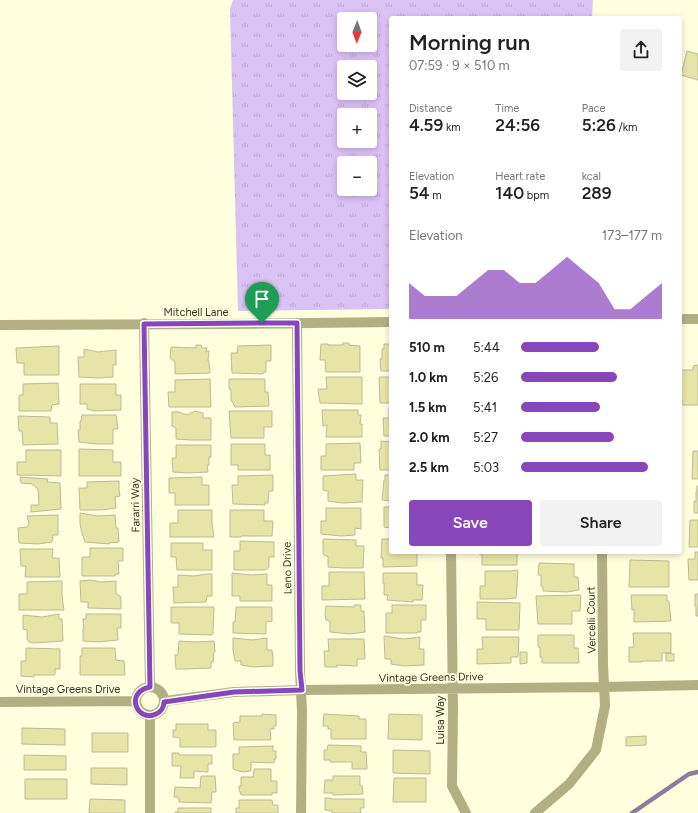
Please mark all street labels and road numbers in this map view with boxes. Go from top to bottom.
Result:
street label: Mitchell Lane [163,306,229,319]
street label: Fararri Way [129,477,142,533]
street label: Leno Drive [281,542,294,594]
street label: Vercelli Court [584,586,599,654]
street label: Vintage Greens Drive [379,670,483,685]
street label: Vintage Greens Drive [16,683,120,696]
street label: Luisa Way [434,695,447,745]

